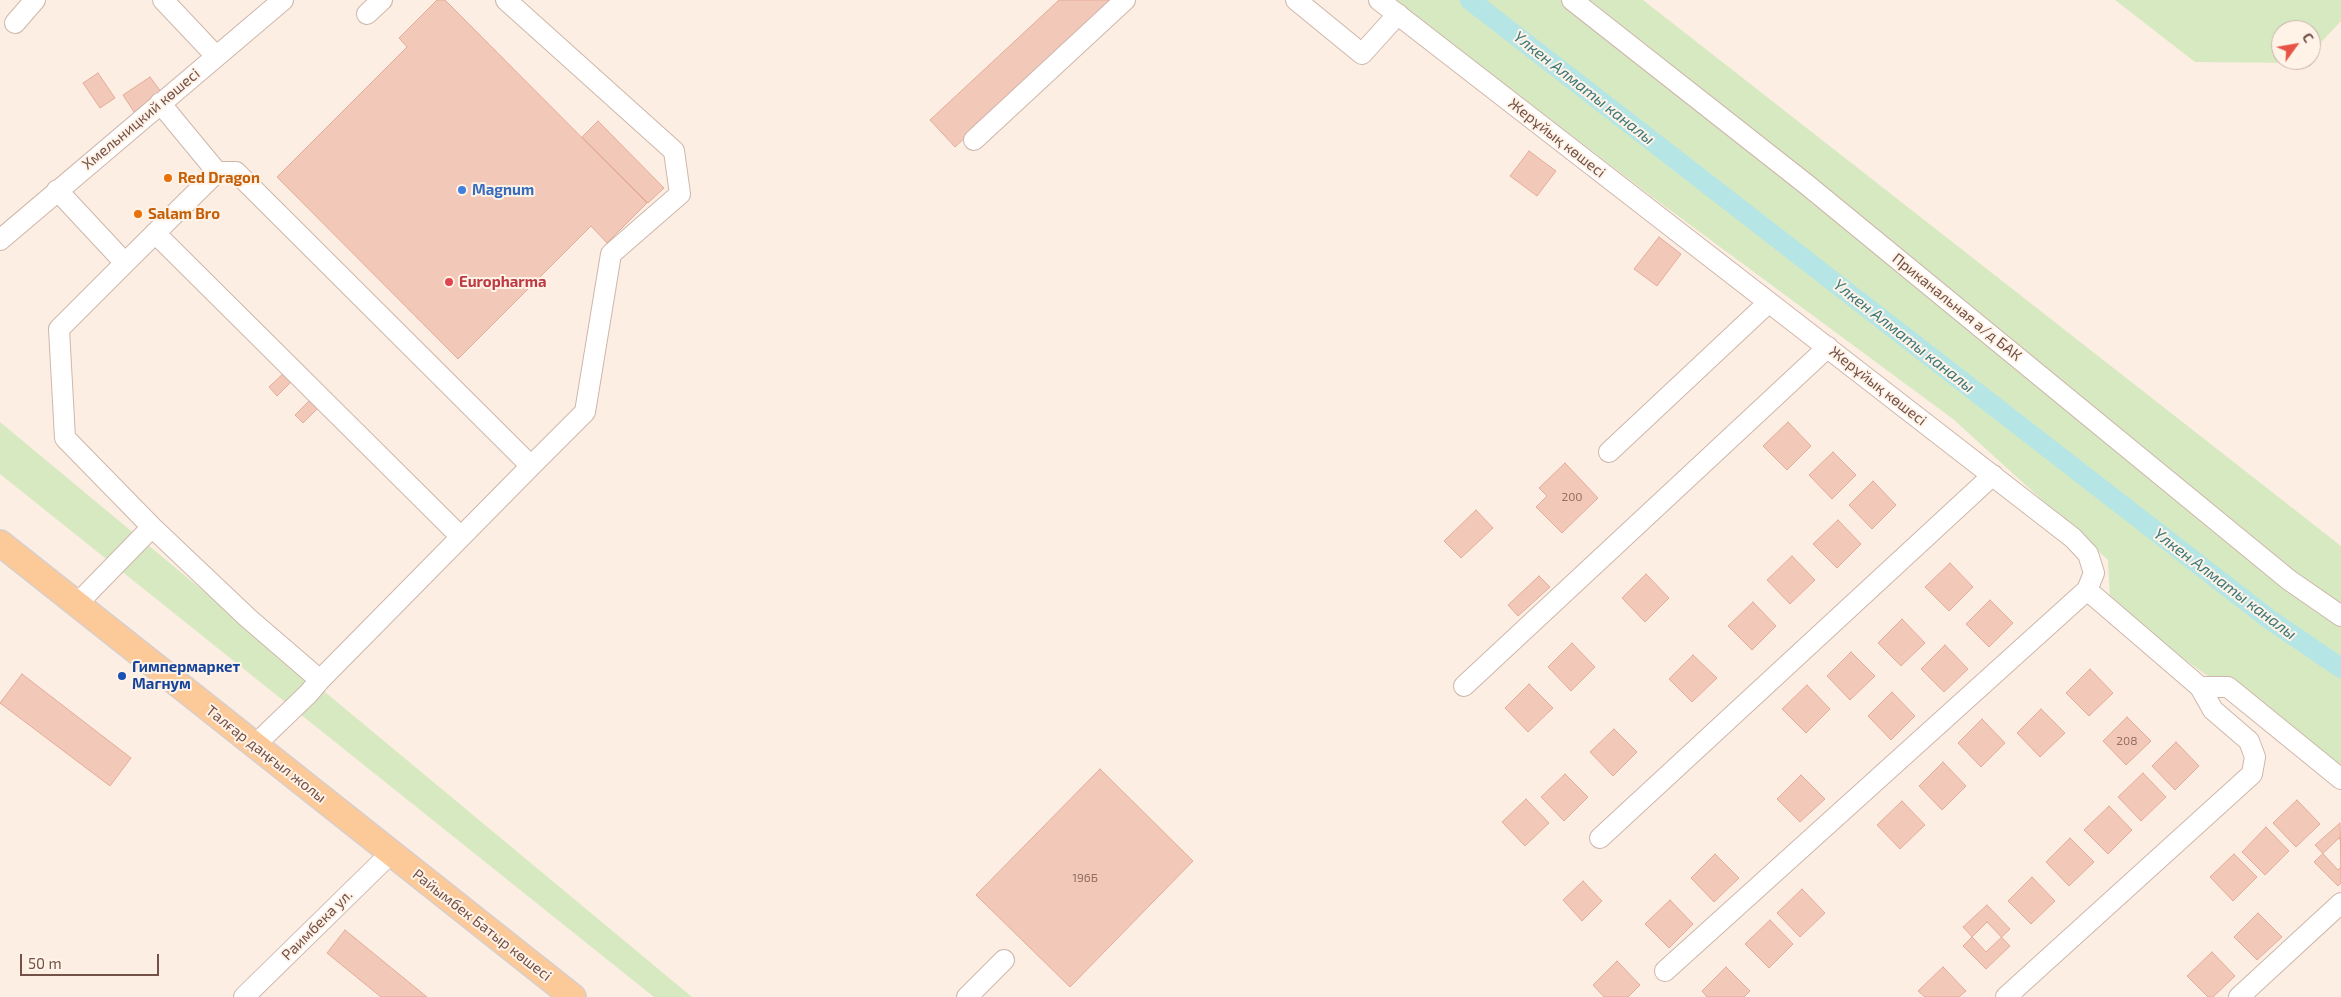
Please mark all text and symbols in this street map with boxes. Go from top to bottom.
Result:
north arrow [2271,20,2321,70]
water label: Үлкен Алматы каналы [1510,27,1658,149]
text: С [2299,29,2318,45]
street label: Хмельницкий көшесі [79,65,203,173]
street label: Жерұйық көшесі [1505,95,1609,181]
place label: Red Dragon [178,169,260,187]
marker: Red Dragon [162,172,174,184]
place label: Magnum [472,181,534,199]
marker: Magnum [456,184,468,196]
place label: Salam Bro [148,205,220,223]
marker: Salam Bro [132,208,144,220]
street label: Приканальная а/д БАК [1889,249,2025,365]
place label: Europharma [459,273,546,291]
water label: Үлкен Алматы каналы [1830,275,1978,397]
marker: Europharma [443,276,455,288]
street label: Жерұйық көшесі [1826,343,1930,429]
house number: 200 [1561,490,1583,504]
water label: Үлкен Алматы каналы [2150,524,2300,644]
place label: Гимпермаркет Магнум [132,658,240,693]
marker: Гимпермаркет Магнум [116,670,128,682]
street label: Талғар даңғыл жолы [202,701,330,807]
house number: 208 [2116,734,2138,748]
street label: Райымбек Батыр көшесі [409,865,555,985]
house number: 196Б [1072,871,1098,885]
street label: Раимбека ул. [278,886,356,964]
scale bar [22,944,161,976]
text: 50 m [28,954,62,972]

